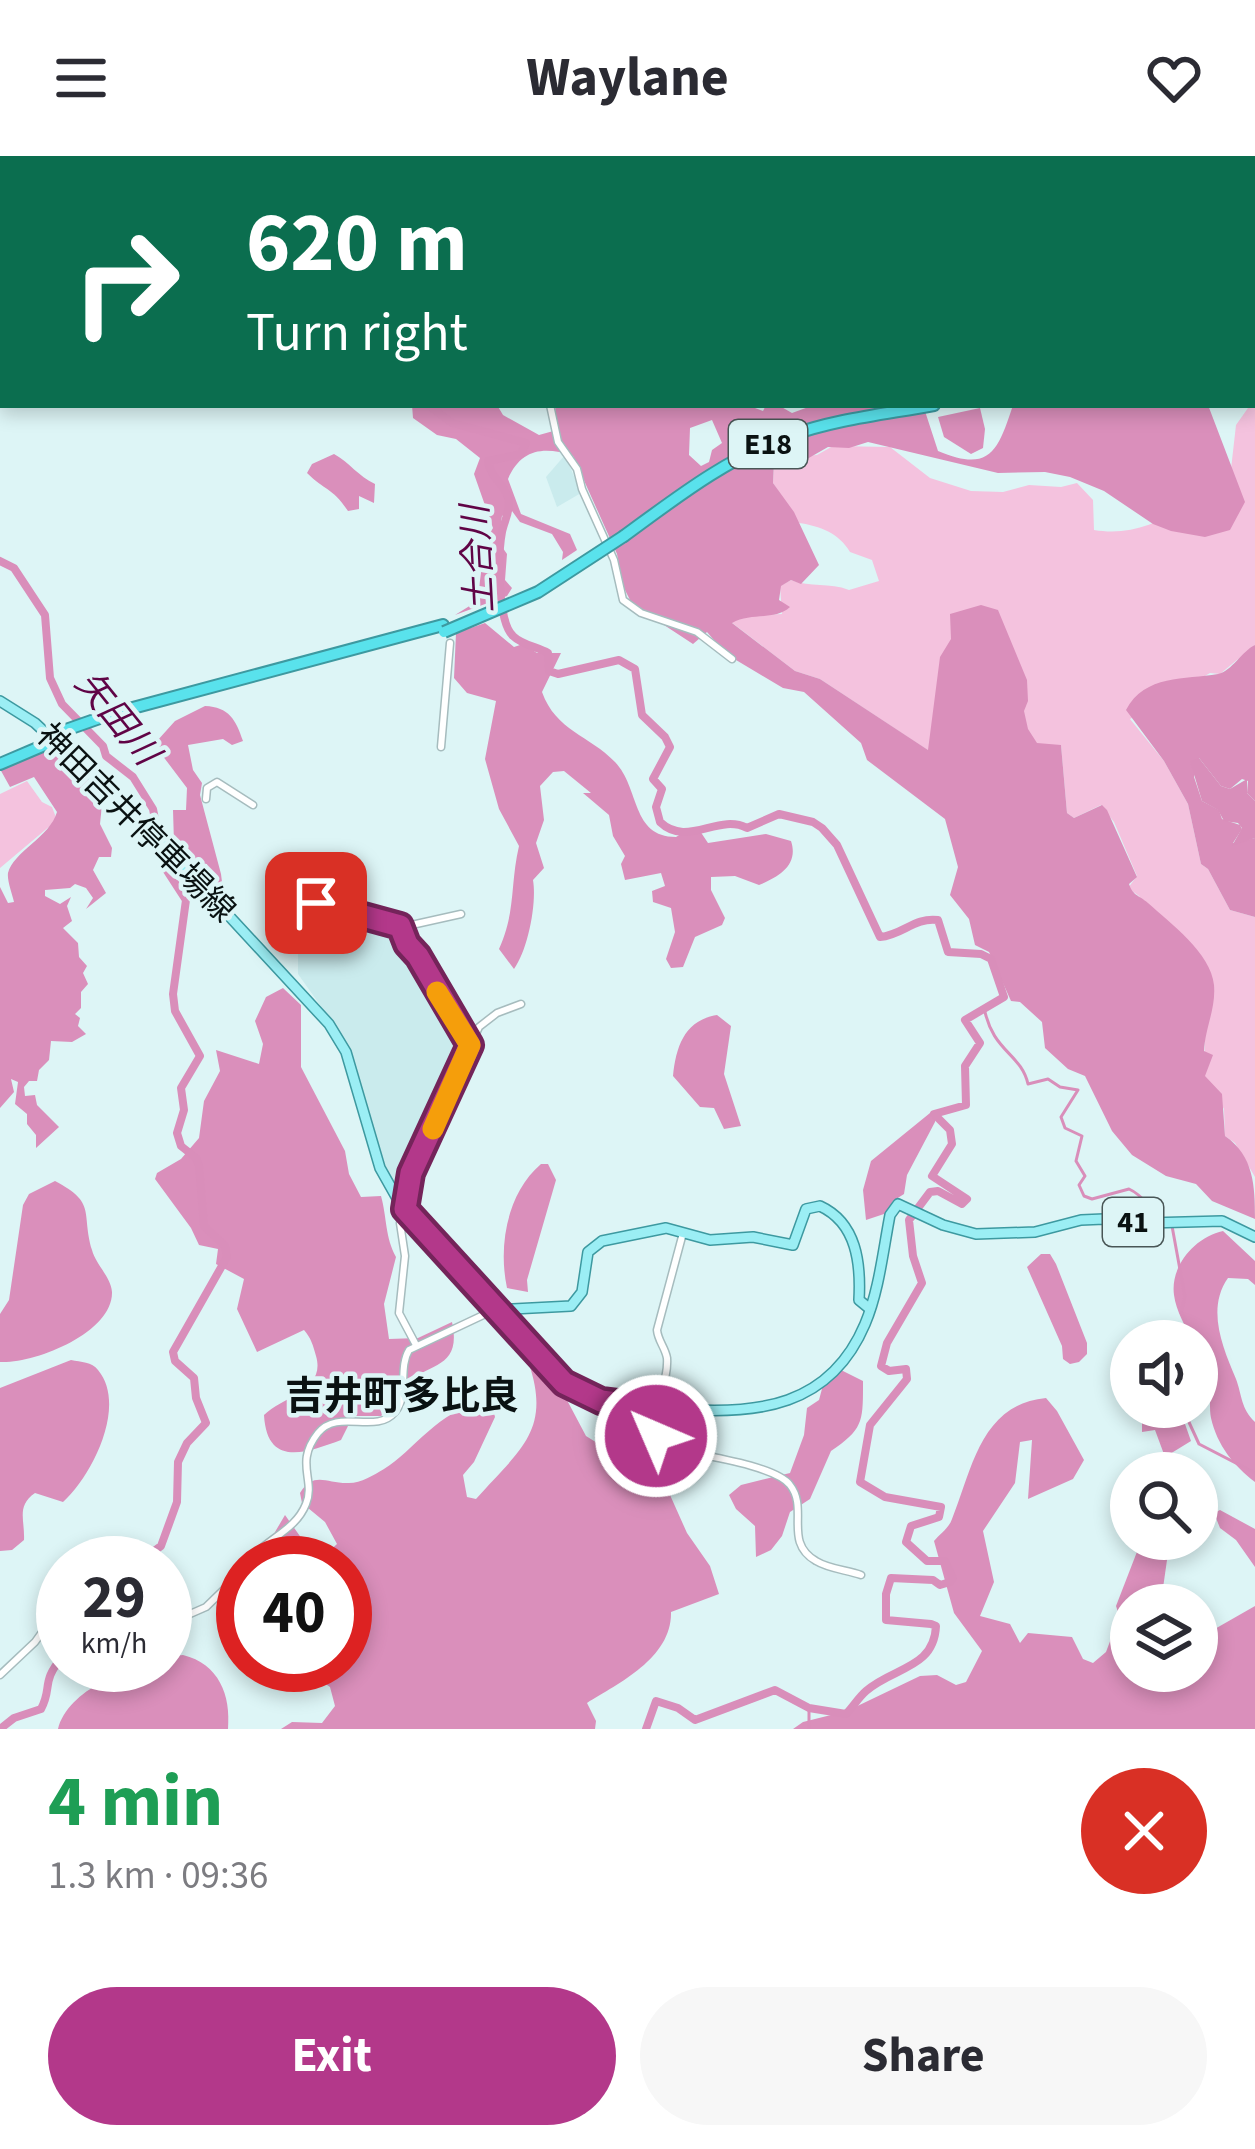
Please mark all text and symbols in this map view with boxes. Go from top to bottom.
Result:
text: Waylane [526,40,729,117]
icon: menu [48,45,114,111]
icon: heart [1141,45,1207,111]
text: 620 m [246,184,468,304]
icon: right [48,204,204,360]
text: Turn right [246,295,468,372]
road number: E18 [729,420,807,468]
water label: 土合川 [449,500,506,614]
water label: 矢田川 [63,660,173,779]
street label: 神田吉井停車場線 [26,713,246,933]
pin [265,852,367,954]
icon: arrive [283,870,349,936]
road number: 41 [1103,1198,1163,1246]
map controls [1110,1320,1218,1692]
button: sound [1110,1320,1218,1428]
district label: 吉井町多比良 [285,1369,519,1425]
position arrow [593,1373,719,1499]
button: search [1110,1452,1218,1560]
speed limit sign: 40 [216,1536,372,1692]
text: 29 [82,1556,146,1641]
button: layers [1110,1584,1218,1692]
text: km/h [81,1622,147,1665]
text: 4 min [48,1751,223,1854]
button: close [1081,1768,1207,1894]
text: 1.3 km · 09:36 [48,1848,268,1904]
button: Exit [48,1987,616,2125]
button: Share [640,1987,1207,2125]

